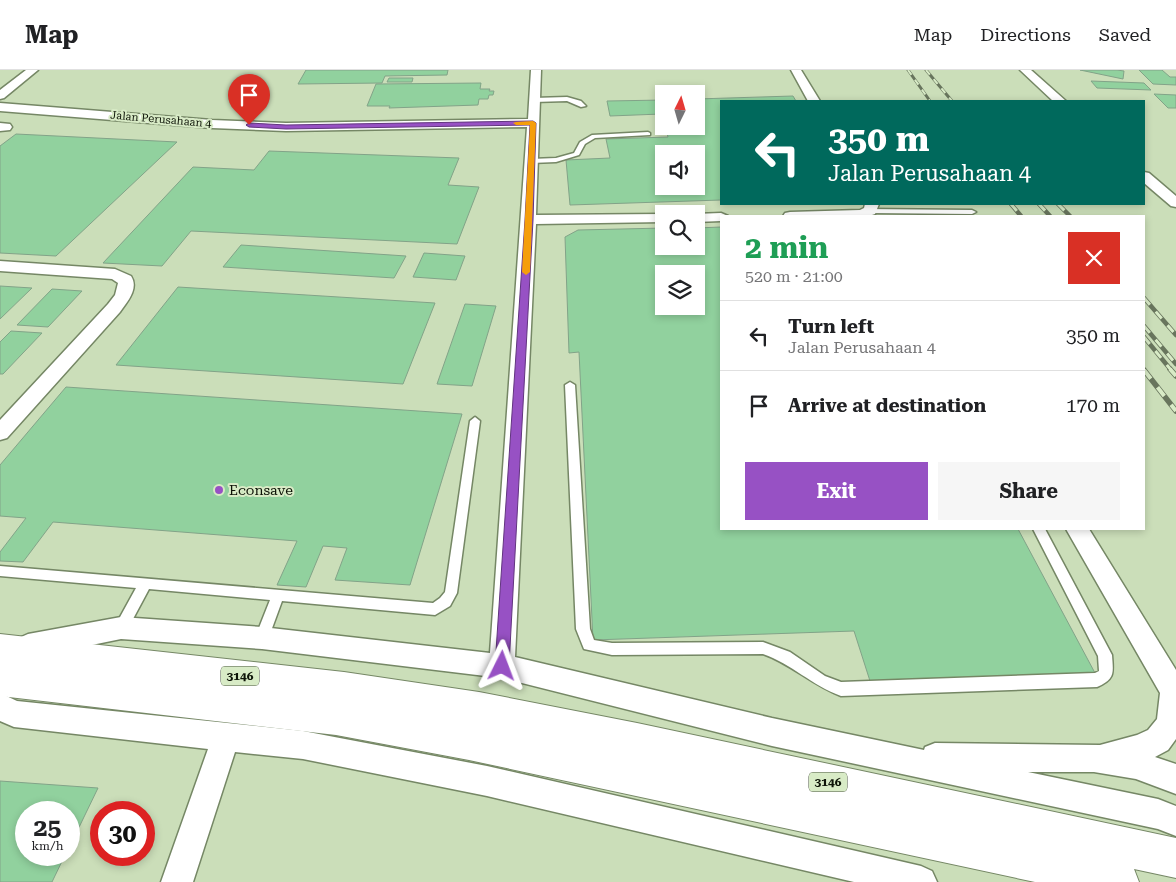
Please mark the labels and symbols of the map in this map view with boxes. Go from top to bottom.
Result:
pin [228,74,270,125]
north arrow [655,85,705,135]
street label: Jalan Perusahaan 4 [110,109,213,130]
place label: Econsave [229,482,293,498]
marker: Econsave [213,484,225,496]
position arrow [475,639,527,691]
road number: 3146 [221,666,259,686]
road number: 3146 [809,772,847,792]
speed limit sign: 30 [90,801,155,866]

